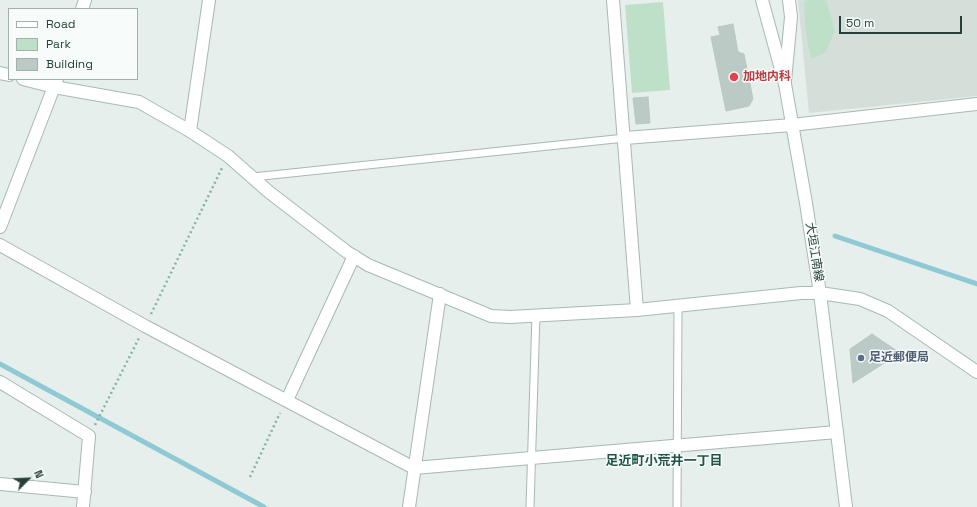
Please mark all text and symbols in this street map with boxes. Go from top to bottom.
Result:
legend [8,8,138,80]
scale bar [841,8,964,34]
text: 50 m [846,15,874,31]
text: Road [46,16,75,32]
text: Park [46,36,71,52]
text: Building [46,56,93,72]
place label: 加地内科 [743,70,791,84]
marker: 加地内科 [728,71,740,83]
street label: 大垣江南線 [802,221,826,283]
place label: 足近郵便局 [869,351,929,365]
marker: 足近郵便局 [856,353,866,363]
district label: 足近町小荒井一丁目 [606,453,722,469]
north arrow [8,459,48,499]
text: N [31,468,47,480]

